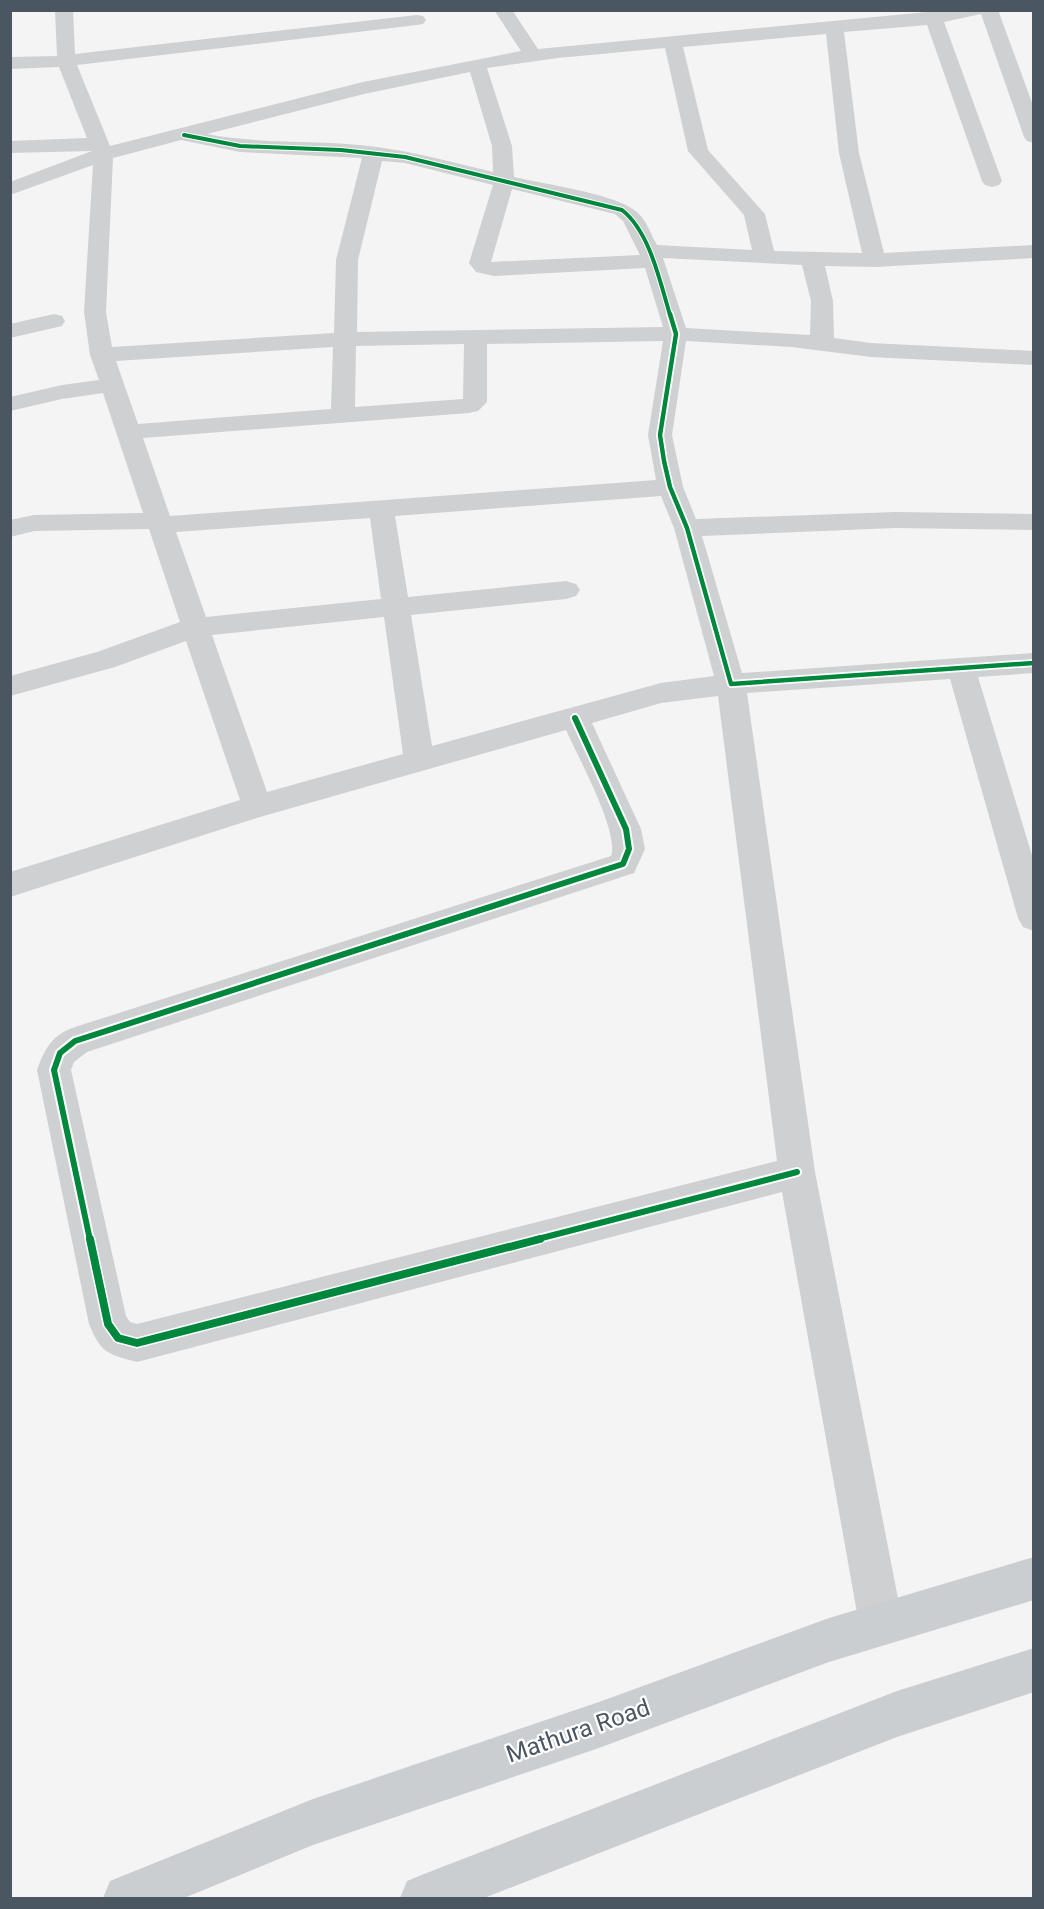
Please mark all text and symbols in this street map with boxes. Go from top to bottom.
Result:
street label: Mathura Road [503,1693,653,1769]

